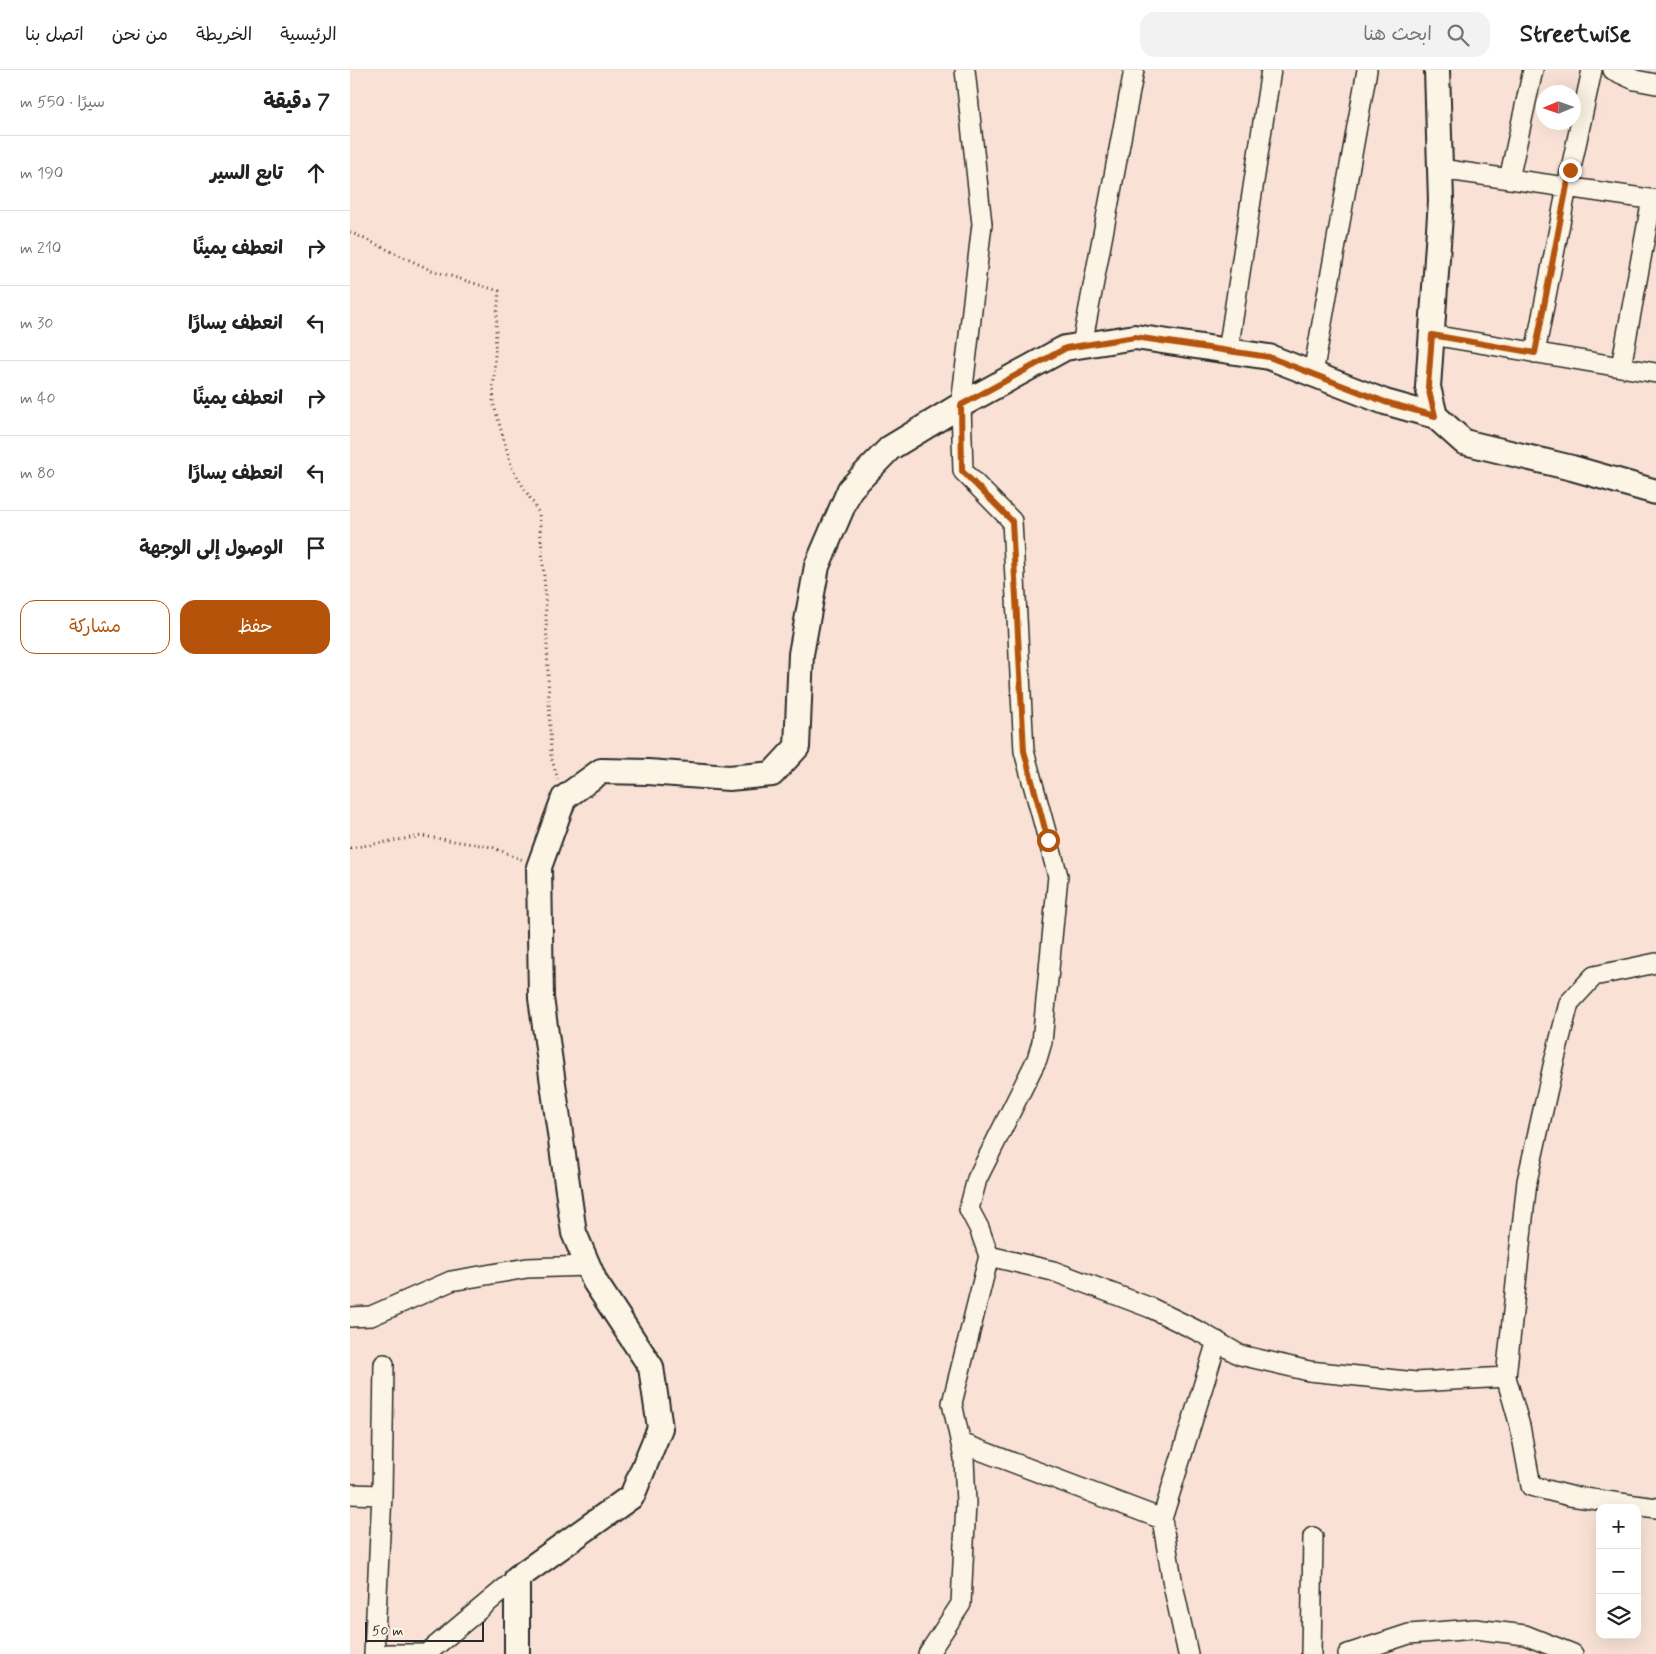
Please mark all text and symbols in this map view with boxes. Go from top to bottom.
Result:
search box [1140,12,1490,57]
text: Streetwise [1520,19,1631,50]
icon: search [1444,21,1472,49]
text: ابحث هنا [1363,22,1432,47]
text: اتصل بنا [25,23,84,47]
text: من نحن [112,23,168,47]
text: الخريطة [196,23,252,47]
text: الرئيسية [280,23,337,47]
north arrow [1536,85,1581,130]
text: 7 دقيقة [263,88,330,116]
text: سيرًا · 550 m [20,92,105,113]
icon: ahead [302,159,330,187]
route end [1559,159,1582,182]
text: تابع السير [210,161,283,186]
text: 190 m [20,163,63,184]
icon: right [302,234,330,262]
text: انعطف يمينًا [193,236,283,261]
text: 210 m [20,238,61,259]
icon: left [302,309,330,337]
text: انعطف يسارًا [188,311,283,336]
text: 30 m [20,313,53,334]
icon: right [302,384,330,412]
text: انعطف يمينًا [193,386,283,411]
text: 40 m [20,388,56,409]
icon: left [302,459,330,487]
text: انعطف يسارًا [188,461,283,486]
text: 80 m [20,463,55,484]
icon: arrive [302,534,330,562]
text: الوصول إلى الوجهة [139,536,283,561]
button: مشاركة [20,600,170,654]
button: حفظ [180,600,330,654]
route start [1037,829,1060,852]
map controls [1596,1504,1641,1639]
button: + [1596,1504,1641,1549]
button: − [1596,1549,1641,1594]
button: layers [1596,1594,1641,1639]
scale bar [365,1619,484,1642]
text: 50 m [372,1622,403,1640]

